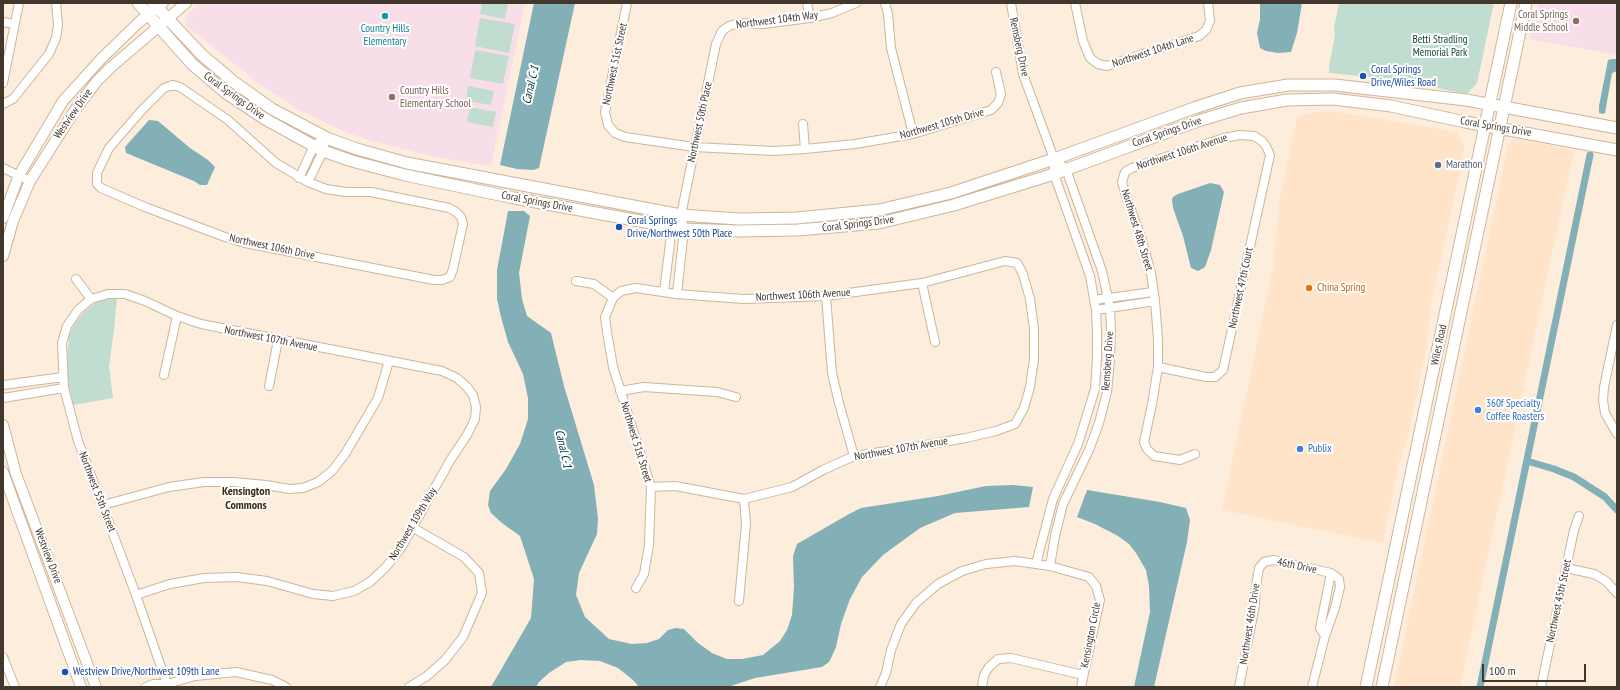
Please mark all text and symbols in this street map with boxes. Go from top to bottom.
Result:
street label: Northwest 104th Way [735,8,819,32]
place label: Coral Springs Middle School [1514,8,1568,34]
marker: Country Hills Elementary [380,11,390,21]
street label: Remsberg Drive [1006,16,1032,78]
marker: Coral Springs Middle School [1571,16,1581,26]
place label: Country Hills Elementary [361,22,409,48]
street label: Northwest 51st Street [600,22,630,106]
street label: Northwest 104th Lane [1111,32,1195,70]
park label: Betti Stradling Memorial Park [1413,33,1467,59]
place label: Coral Springs Drive/Wiles Road [1371,63,1436,89]
water label: Canal C-1 [520,64,542,106]
street label: Coral Springs Drive [201,69,267,123]
marker: Coral Springs Drive/Wiles Road [1358,71,1368,81]
street label: Northwest 50th Place [685,80,715,164]
place label: Country Hills Elementary School [400,84,471,110]
street label: Westview Drive [51,86,95,142]
marker: Country Hills Elementary School [387,92,397,102]
street label: Northwest 105th Drive [898,106,986,142]
street label: Coral Springs Drive [1131,114,1203,150]
street label: Coral Springs Drive [1459,114,1533,140]
street label: Northwest 106th Avenue [1135,131,1229,173]
place label: Marathon [1446,158,1482,172]
marker: Marathon [1433,160,1443,170]
street label: Northwest 48th Street [1118,188,1156,272]
street label: Coral Springs Drive [500,189,574,215]
street label: Coral Springs Drive [821,213,895,235]
place label: Coral Springs Drive/Northwest 50th Place [627,214,732,240]
marker: Coral Springs Drive/Northwest 50th Place [614,222,624,232]
street label: Northwest 106th Drive [228,232,316,262]
street label: Northwest 47th Court [1226,246,1256,330]
place label: China Spring [1317,281,1365,295]
marker: China Spring [1304,283,1314,293]
street label: Northwest 106th Avenue [755,286,851,304]
street label: Northwest 107th Avenue [223,323,319,355]
street label: Wiles Road [1428,323,1450,367]
street label: Remsberg Drive [1099,331,1117,391]
place label: 360f Specialty Coffee Roasters [1486,397,1544,423]
street label: Northwest 51st Street [617,400,655,484]
marker: 360f Specialty Coffee Roasters [1473,405,1483,415]
water label: Canal C-1 [552,428,574,470]
street label: Northwest 107th Avenue [853,434,949,464]
place label: Publix [1308,442,1332,456]
marker: Publix [1295,444,1305,454]
street label: Northwest 55th Street [76,450,118,534]
district label: Kensington Commons [222,485,270,513]
street label: Northwest 109th Way [386,485,440,563]
street label: Westview Drive [31,526,65,586]
street label: 46th Drive [1276,555,1318,577]
street label: Northwest 45th Street [1544,558,1574,644]
street label: Northwest 46th Drive [1237,583,1263,665]
street label: Kensington Circle [1078,601,1104,669]
scale bar [1484,656,1588,682]
text: 100 m [1489,663,1516,678]
place label: Westview Drive/Northwest 109th Lane [73,665,219,679]
marker: Westview Drive/Northwest 109th Lane [60,667,70,677]

